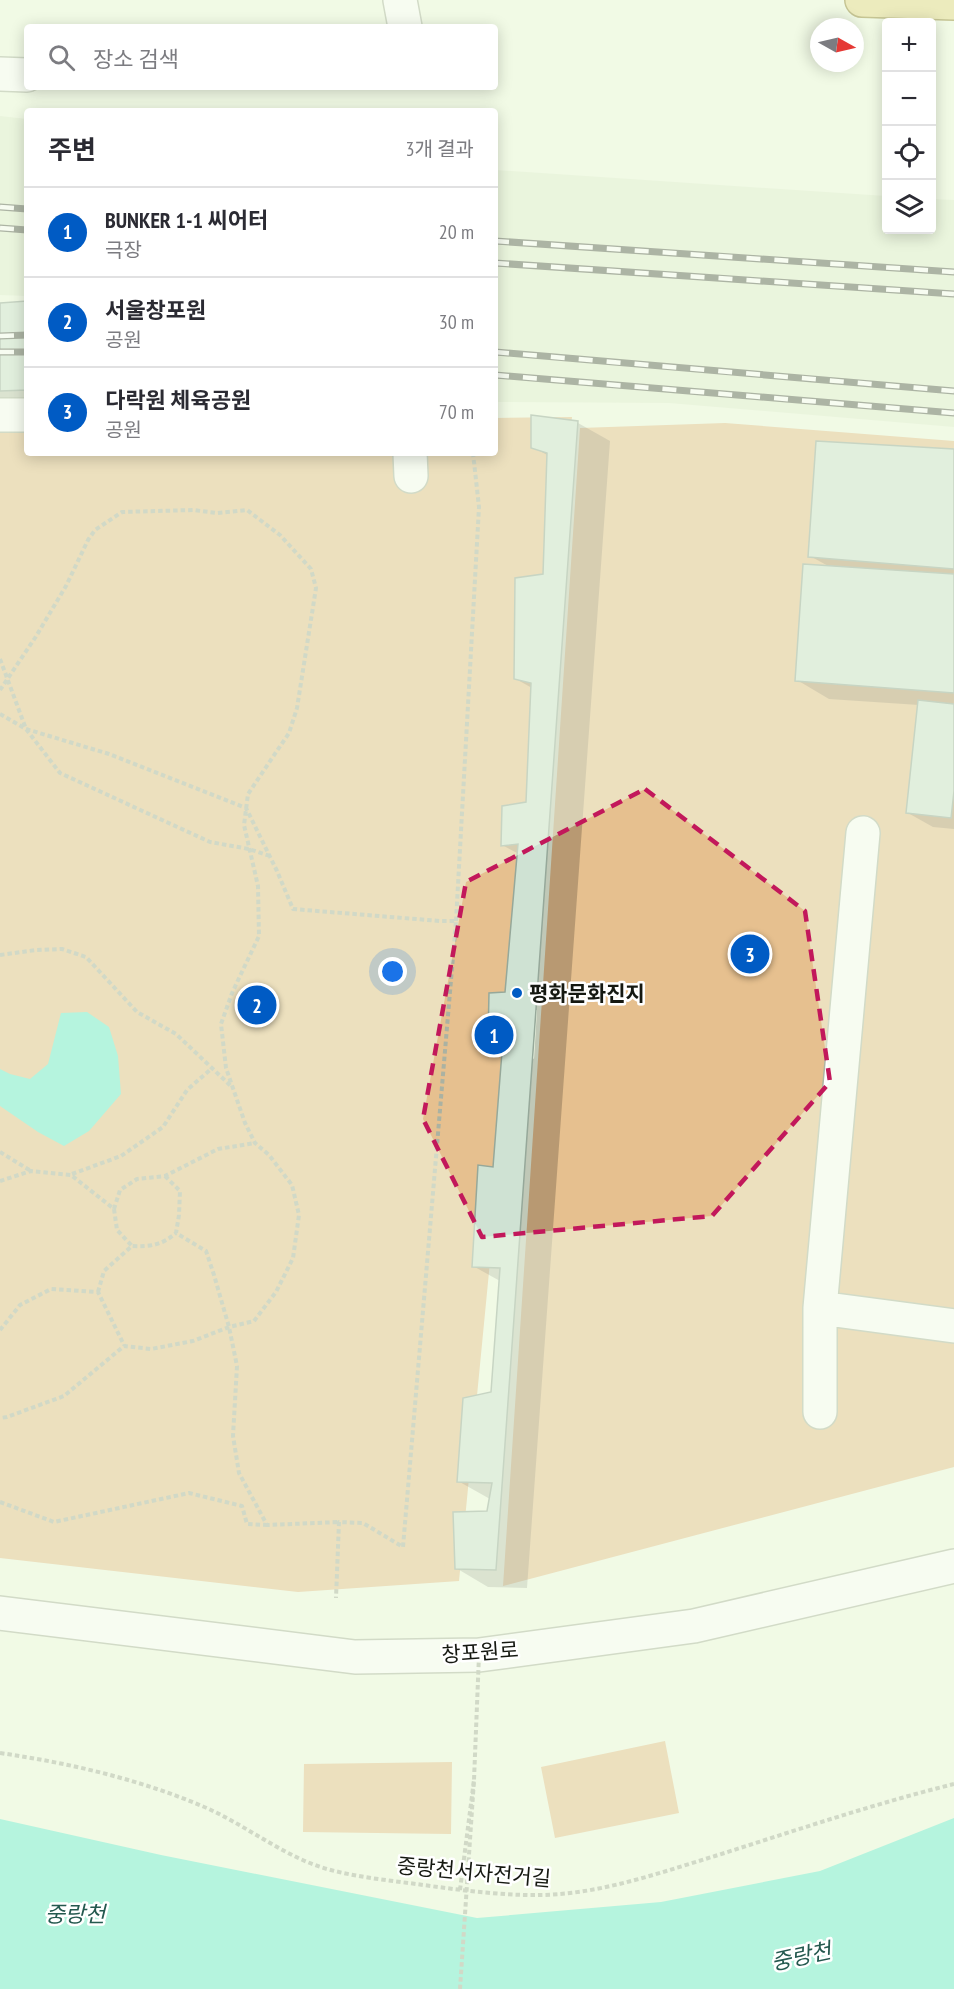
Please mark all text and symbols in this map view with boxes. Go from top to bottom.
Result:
north arrow [810,18,864,72]
map controls [882,18,936,234]
button: + [882,18,936,72]
search box [24,24,498,90]
icon: search [45,41,78,74]
text: 장소 검색 [93,45,179,73]
button: − [882,72,936,126]
button: locate [882,126,936,180]
text: 주변 [48,133,96,166]
text: 3개 결과 [406,136,474,162]
button: layers [882,180,936,234]
text: BUNKER 1-1 씨어터 [105,206,268,234]
text: 1 [63,219,72,245]
text: 20 m [439,219,474,245]
text: 극장 [105,237,142,263]
text: 서울창포원 [105,296,206,324]
text: 2 [63,309,72,335]
text: 30 m [439,309,474,335]
text: 공원 [105,327,142,353]
text: 다락원 체육공원 [105,386,251,414]
text: 3 [63,399,72,425]
text: 70 m [439,399,474,425]
text: 공원 [105,417,142,443]
pin: 3 [730,932,770,976]
your location [378,957,407,986]
place label: 평화문화진지 [529,980,645,1007]
pin: 2 [238,982,276,1028]
marker: 평화문화진지 [510,986,524,1000]
pin: 1 [474,1012,514,1058]
street label: 창포원로 [441,1636,519,1668]
street label: 중랑천서자전거길 [396,1852,552,1892]
water label: 중랑천 [45,1900,108,1928]
water label: 중랑천 [768,1935,836,1976]

